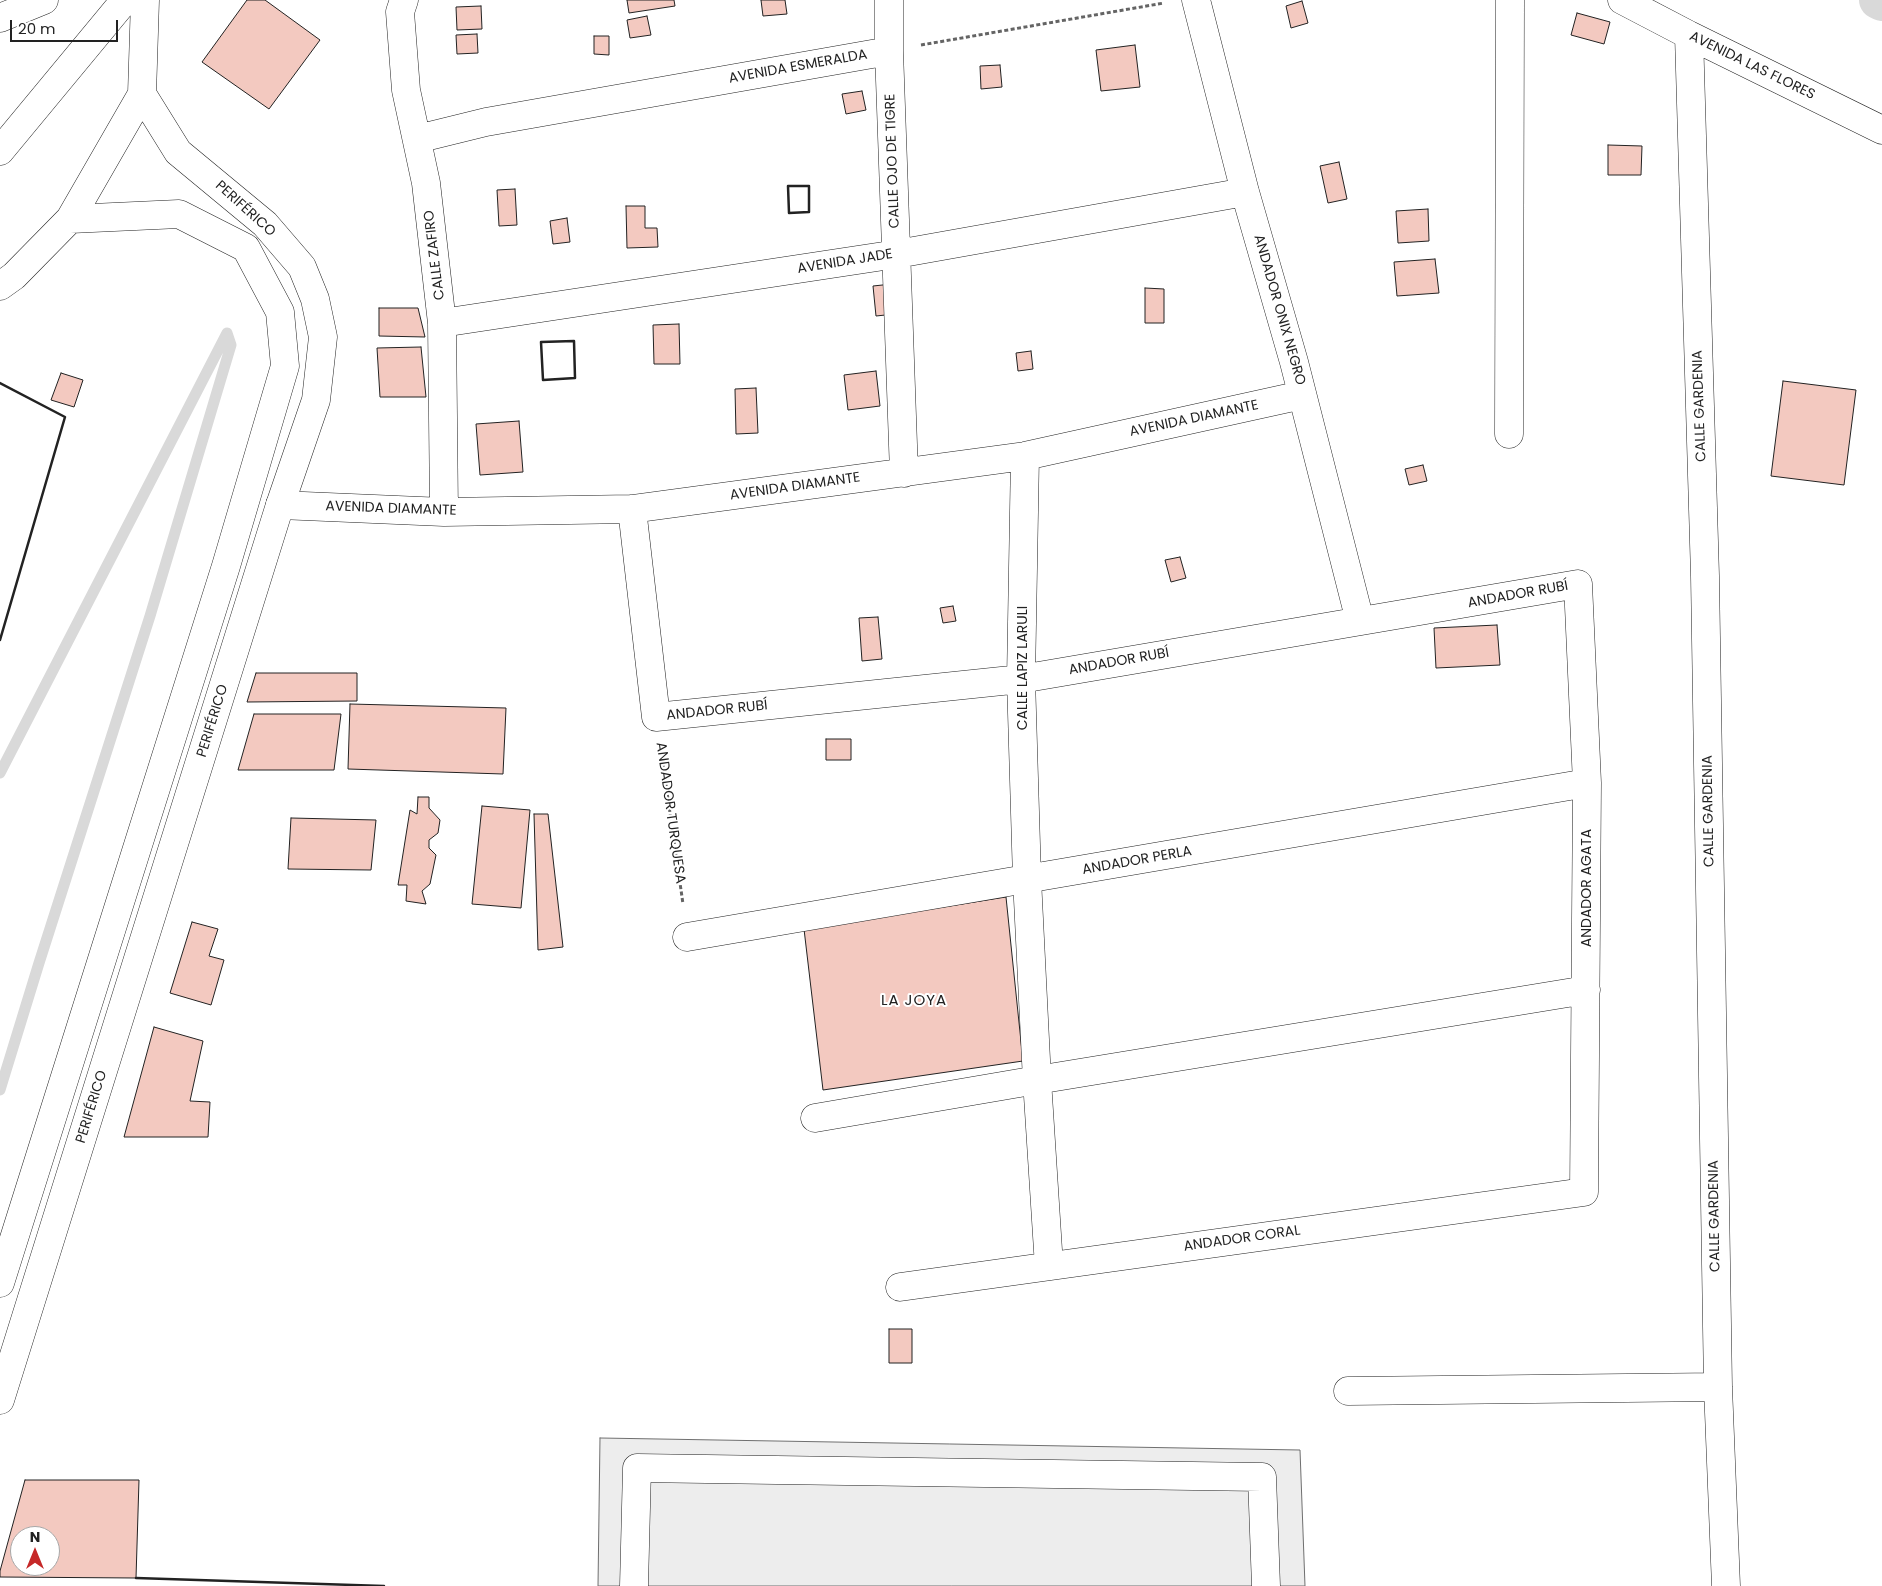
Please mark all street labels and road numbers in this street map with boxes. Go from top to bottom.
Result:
street label: AVENIDA LAS FLORES [1686,28,1818,104]
street label: AVENIDA ESMERALDA [727,47,869,87]
street label: CALLE OJO DE TIGRE [882,93,904,229]
street label: PERIFÉRICO [211,178,279,240]
street label: CALLE ZAFIRO [421,209,449,301]
street label: ANDADOR ONIX NEGRO [1249,233,1309,387]
street label: AVENIDA JADE [796,246,894,278]
street label: CALLE GARDENIA [1690,350,1710,462]
street label: AVENIDA DIAMANTE [1128,397,1260,441]
street label: AVENIDA DIAMANTE [729,470,861,504]
street label: AVENIDA DIAMANTE [325,498,457,520]
street label: ANDADOR RUBÍ [1466,578,1570,612]
street label: CALLE LAPIZ LARULI [1015,606,1031,730]
street label: ANDADOR RUBÍ [1067,645,1171,679]
street label: PERIFÉRICO [194,683,232,759]
street label: ANDADOR RUBÍ [666,697,768,725]
street label: ANDADOR TURQUESA [652,741,688,885]
street label: CALLE GARDENIA [1700,755,1718,867]
street label: ANDADOR AGATA [1579,829,1595,947]
street label: ANDADOR PERLA [1081,843,1193,879]
street label: PERIFÉRICO [73,1069,111,1145]
street label: CALLE GARDENIA [1706,1160,1724,1272]
street label: ANDADOR CORAL [1183,1223,1301,1255]

